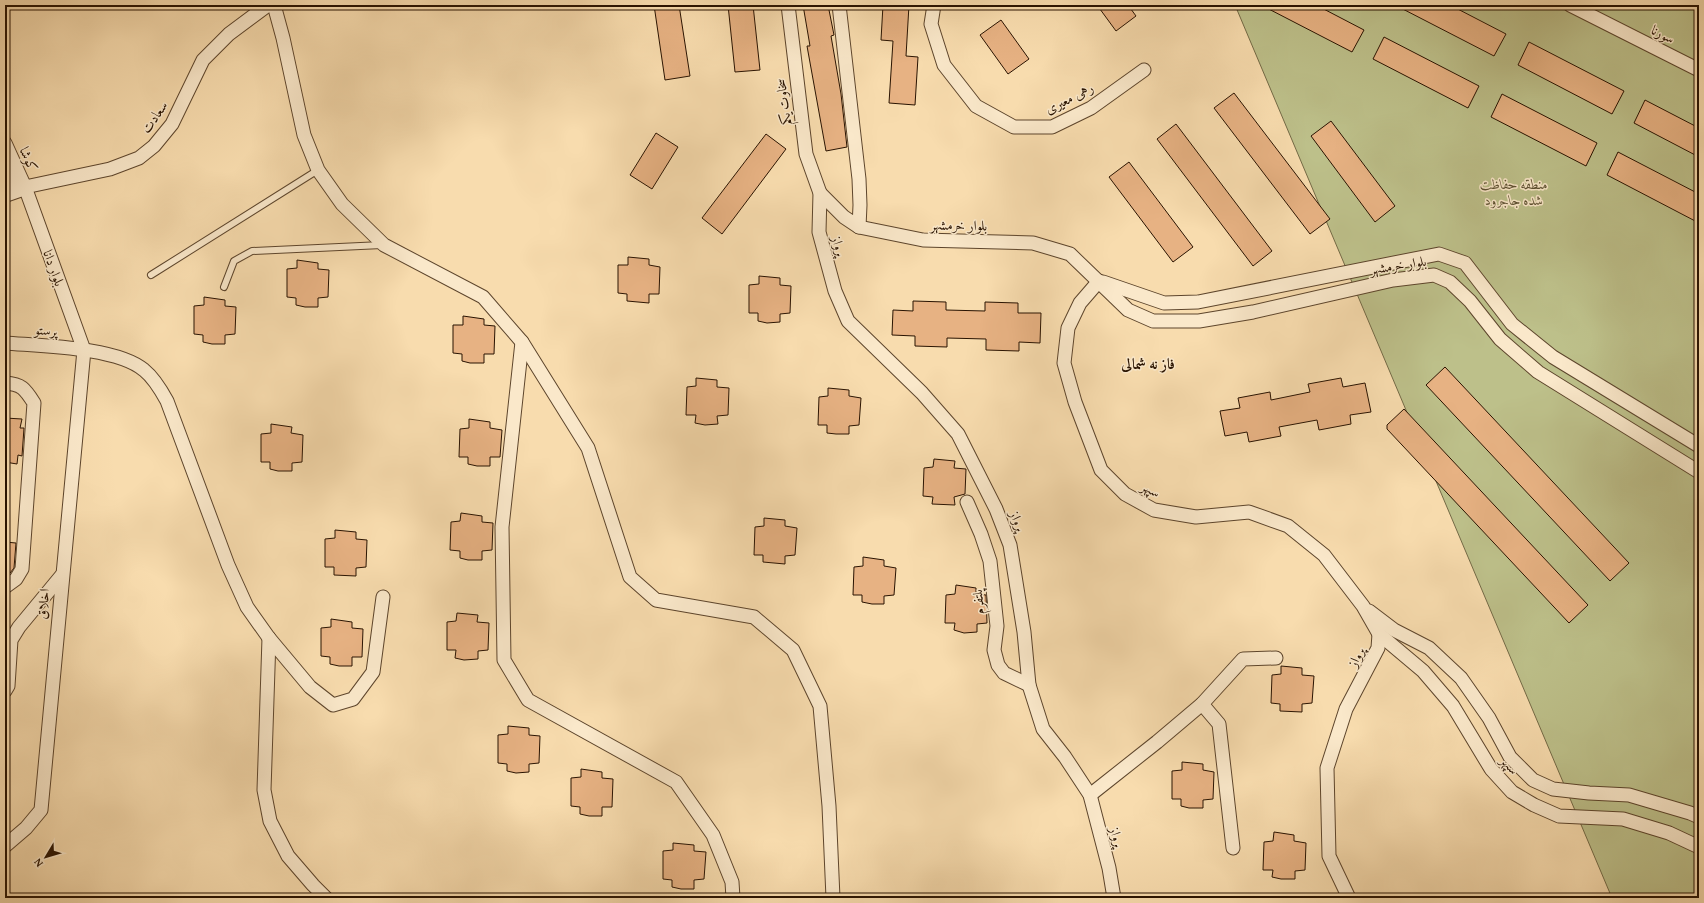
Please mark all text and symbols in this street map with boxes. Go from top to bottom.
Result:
street label: سورنا [1648,20,1678,48]
street label: سخاوت یکم [770,77,800,127]
street label: رهی معیری [1041,77,1097,119]
street label: سعادت [136,97,172,137]
street label: کوشا [15,143,43,175]
park label: منطقه حفاظت شده جاجرود [1480,174,1548,210]
street label: بلوار خرمشهر [928,214,988,235]
street label: پرواز [826,231,852,260]
street label: بلوار دانا [38,247,70,289]
street label: بلوار خرمشهر [1366,251,1428,280]
street label: پرستو [32,319,60,341]
district label: فاز نه شمالی [1120,353,1175,374]
street label: سپهر [1136,475,1164,502]
street label: پرواز [1004,506,1032,536]
street label: پلتفرم [967,587,992,616]
street label: اخلاق [32,588,54,620]
street label: پرواز [1341,642,1370,673]
street label: سپهر [1495,750,1524,779]
street label: پرواز [1104,822,1130,851]
north arrow [26,837,66,877]
text: N [29,855,47,871]

